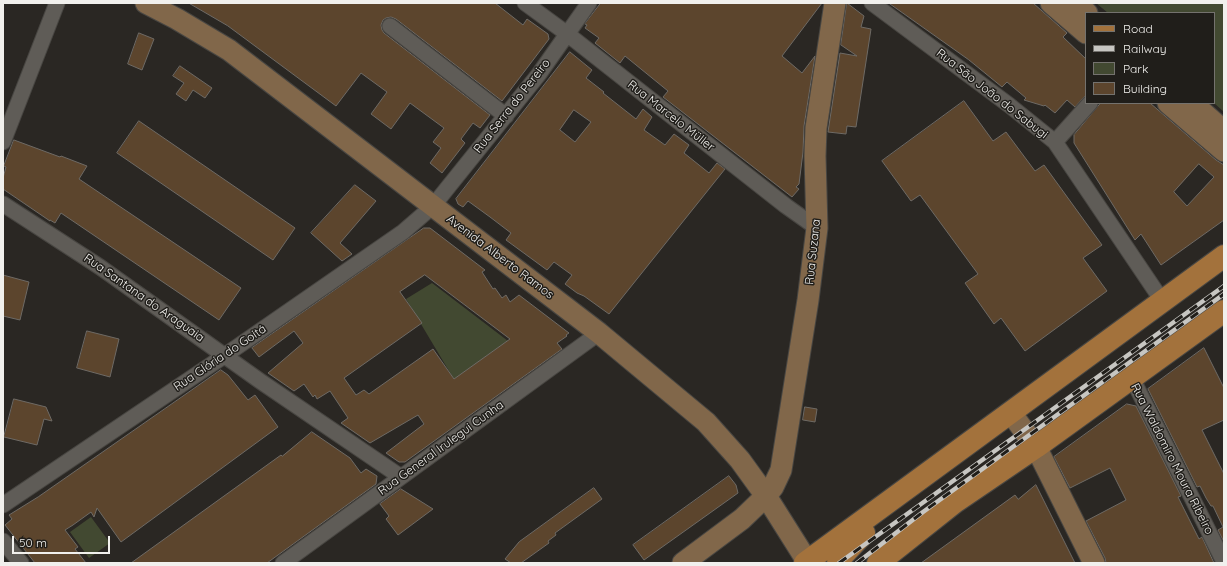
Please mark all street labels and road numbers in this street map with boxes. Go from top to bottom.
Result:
street label: Rua São João do Sabugi [933,46,1051,142]
street label: Rua Serra do Pereiro [471,56,553,156]
street label: Rua Marcelo Müller [625,78,717,154]
street label: Avenida Alberto Ramos [443,212,557,302]
street label: Rua Suzana [802,218,824,286]
street label: Rua Santana do Araguaia [81,251,207,345]
street label: Rua Glória do Goitá [171,322,269,394]
street label: Rua Waldomiro Moura Ribeiro [1128,381,1216,537]
street label: Rua General Irulegui Cunha [375,398,507,498]

